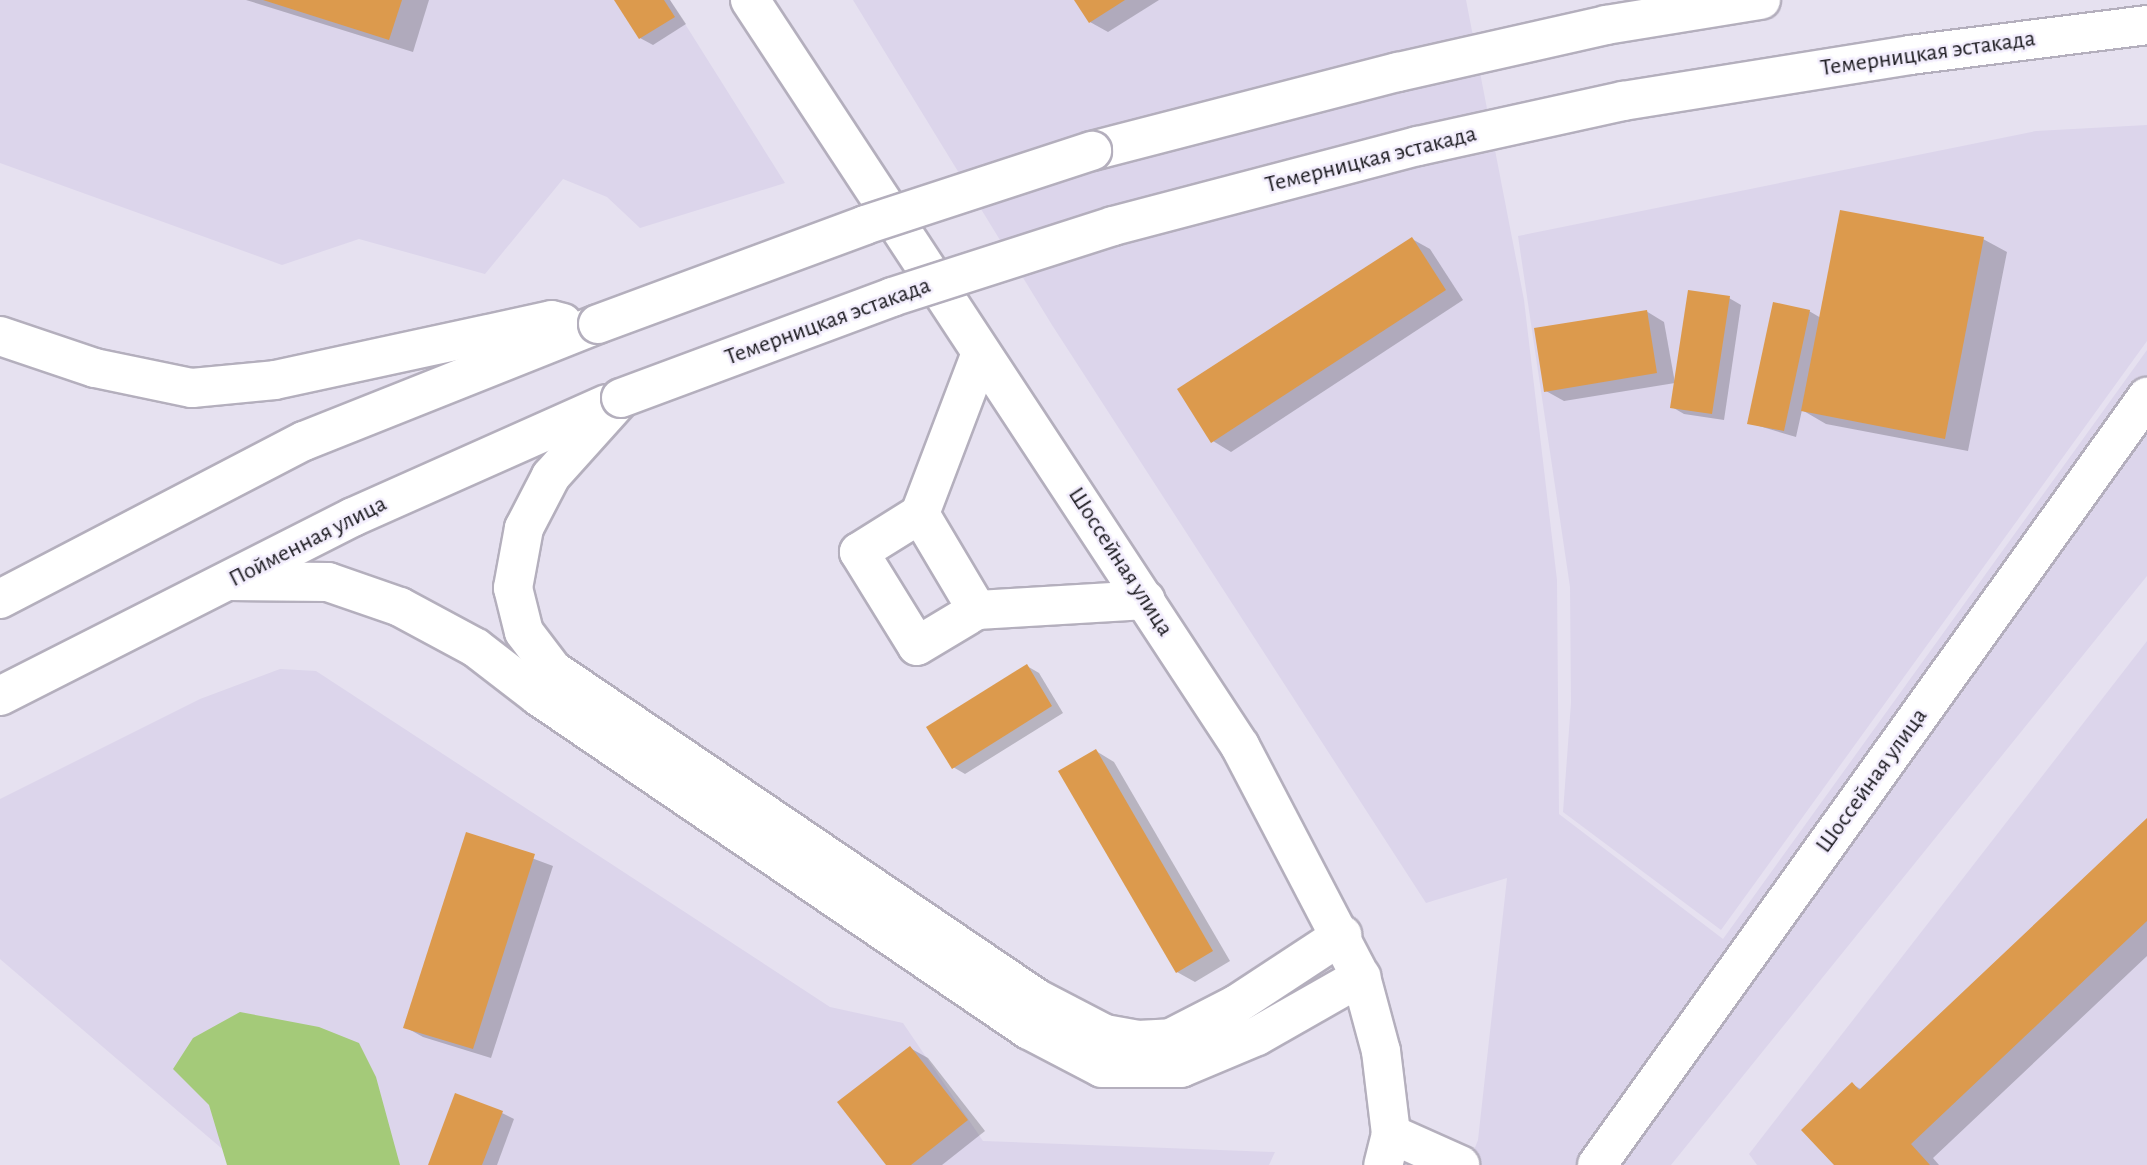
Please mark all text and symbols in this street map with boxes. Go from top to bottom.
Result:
street label: Темерницкая эстакада [1819,25,2037,83]
street label: Темерницкая эстакада [1262,120,1480,200]
street label: Темерницкая эстакада [721,271,935,373]
street label: Шоссейная улица [1061,482,1179,642]
street label: Пойменная улица [224,490,392,594]
street label: Шоссейная улица [1810,703,1934,859]

